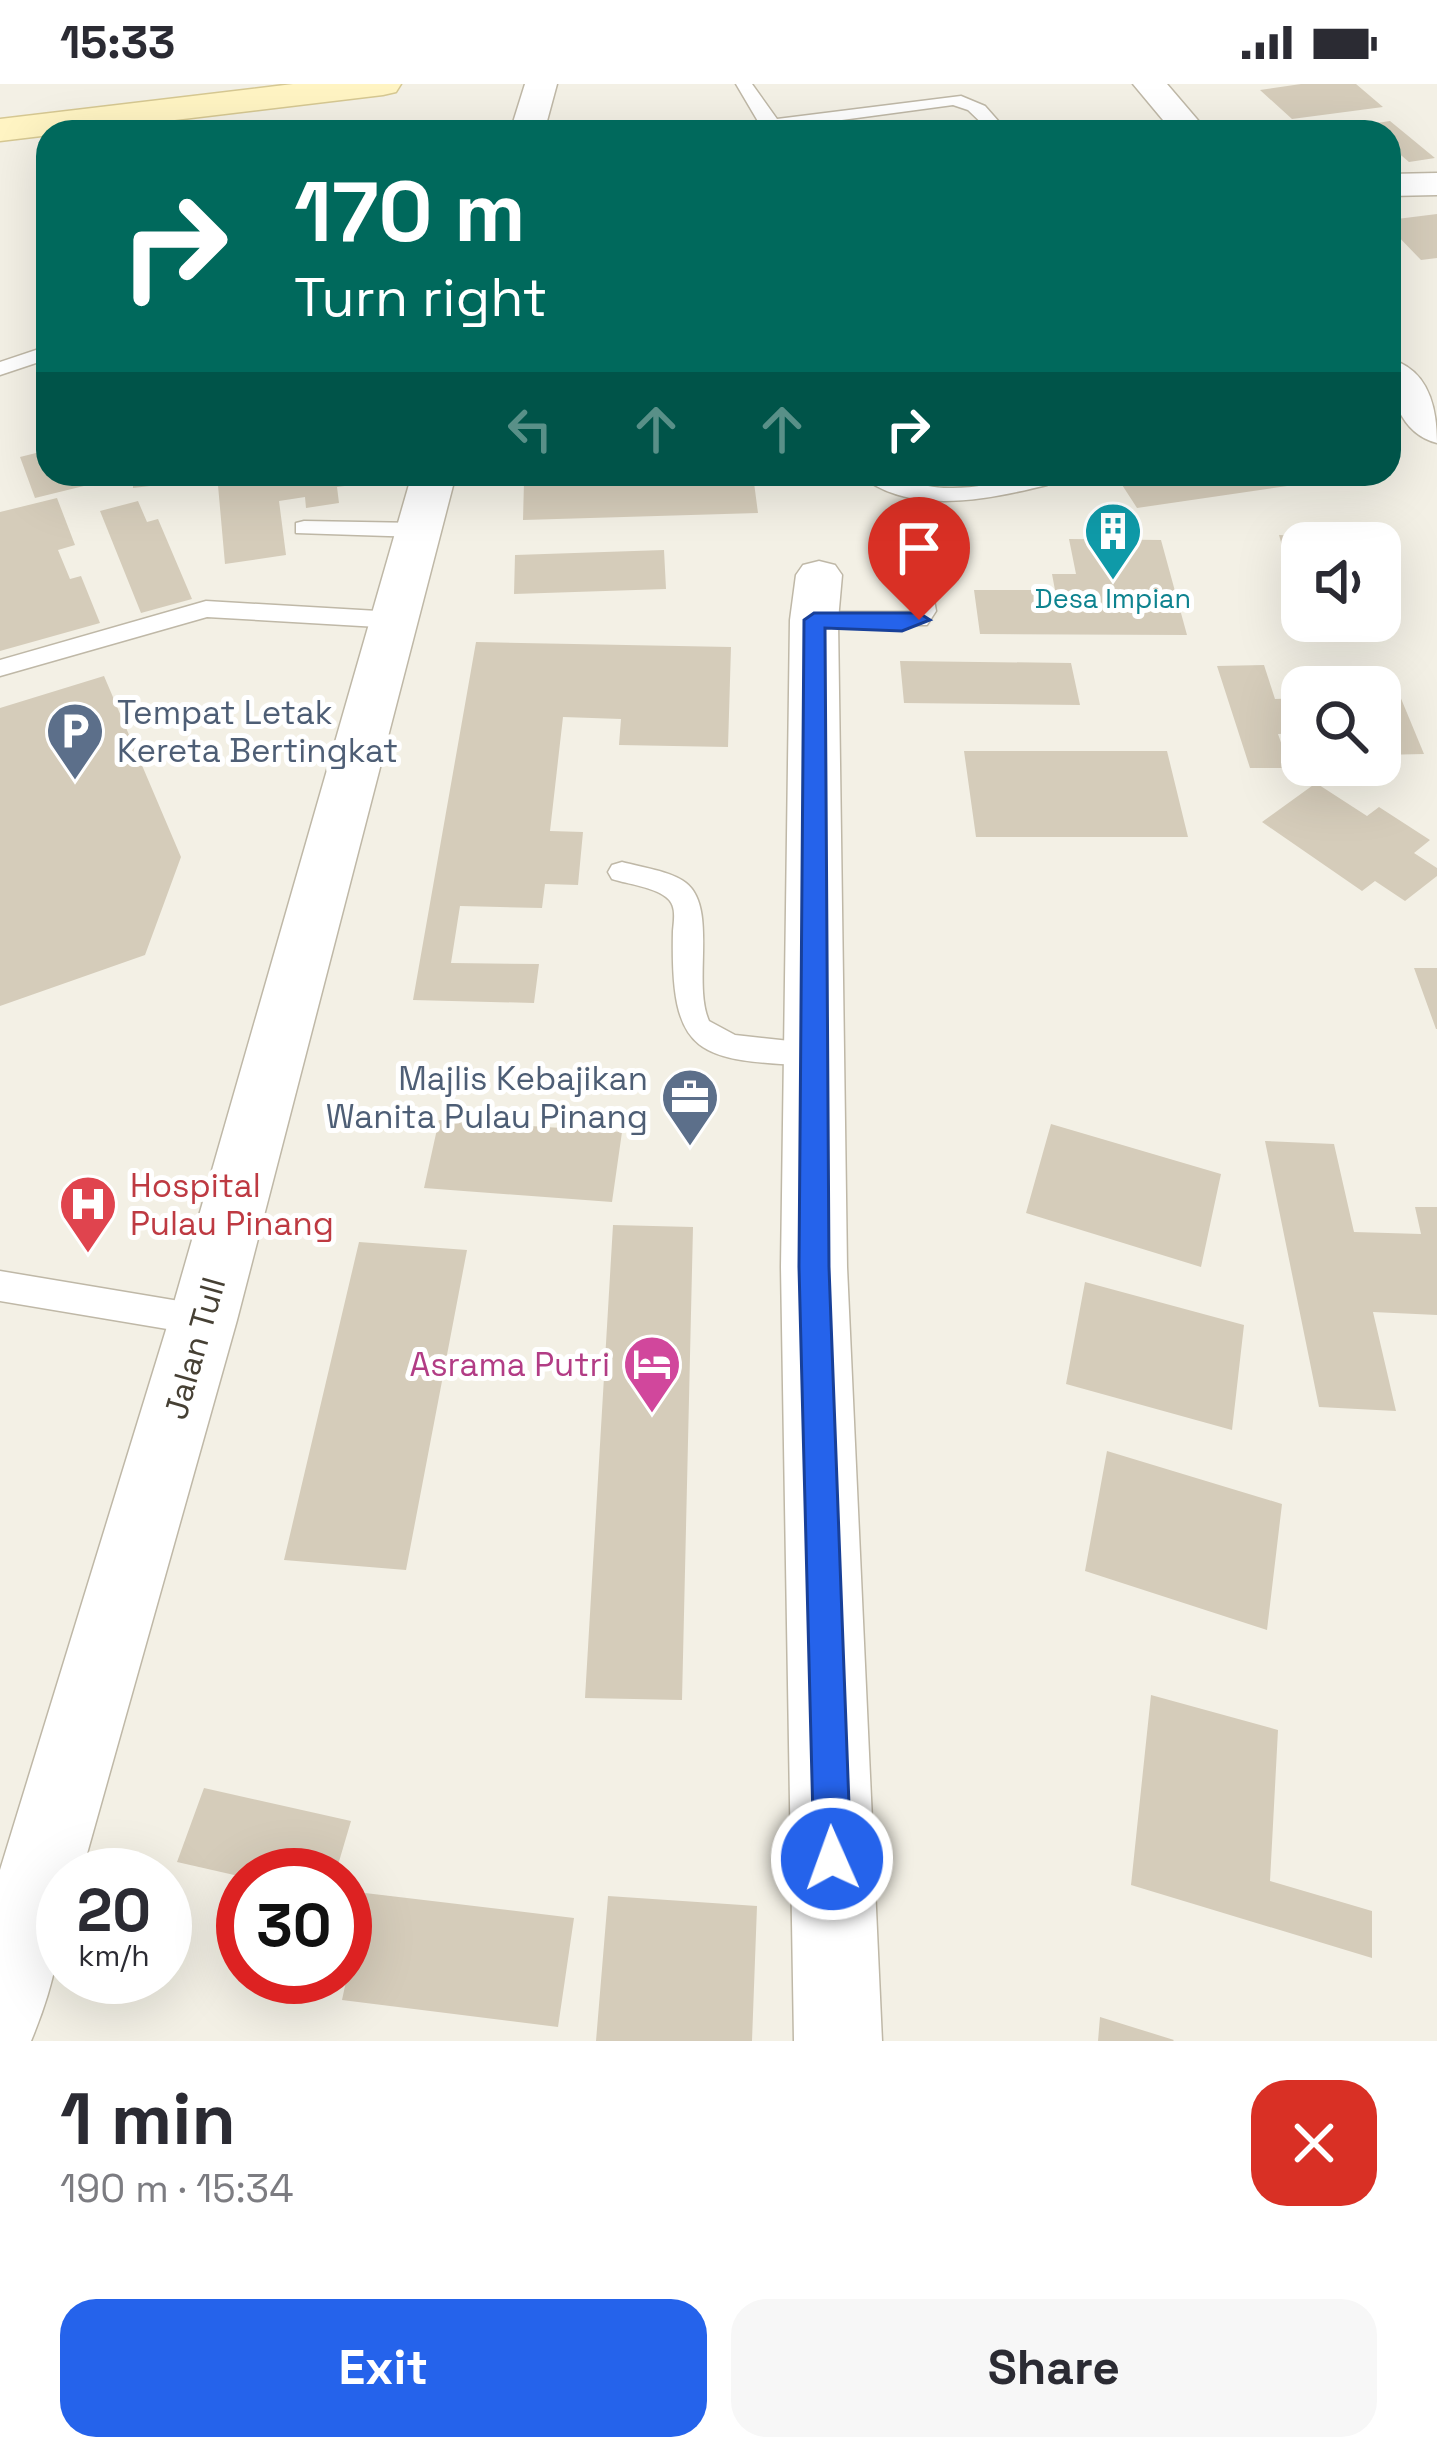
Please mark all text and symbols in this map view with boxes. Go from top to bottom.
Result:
text: 15:33 [60,14,175,71]
text: 170 m [294,158,526,266]
icon: right [96,168,252,324]
text: Turn right [294,263,547,332]
icon: left [497,396,563,462]
icon: ahead [623,396,689,462]
icon: ahead [749,396,815,462]
icon: right [875,396,941,462]
pin [868,497,970,620]
building icon: Desa Impian [1082,500,1144,582]
icon: arrive [886,515,952,581]
map controls [1281,522,1401,786]
button: sound [1281,522,1401,642]
place label: Desa Impian [1035,581,1191,616]
button: search [1281,666,1401,786]
place label: Tempat Letak Kereta Bertingkat [117,692,398,772]
parking icon: Tempat Letak Kereta Bertingkat [44,700,106,782]
place label: Majlis Kebajikan Wanita Pulau Pinang [326,1058,648,1138]
office icon: Majlis Kebajikan Wanita Pulau Pinang [659,1066,721,1148]
place label: Hospital Pulau Pinang [130,1165,334,1245]
hospital icon: Hospital Pulau Pinang [57,1173,119,1255]
street label: Jalan Tull [155,1272,235,1424]
hotel icon: Asrama Putri [621,1333,683,1415]
place label: Asrama Putri [409,1344,610,1386]
position arrow [769,1796,895,1922]
speed limit sign: 30 [216,1848,372,2004]
text: 20 [77,1872,151,1949]
text: km/h [78,1936,150,1975]
text: 1 min [60,2073,236,2165]
button: close [1251,2080,1377,2206]
text: 190 m · 15:34 [60,2164,294,2213]
button: Exit [60,2299,707,2437]
button: Share [731,2299,1377,2437]

